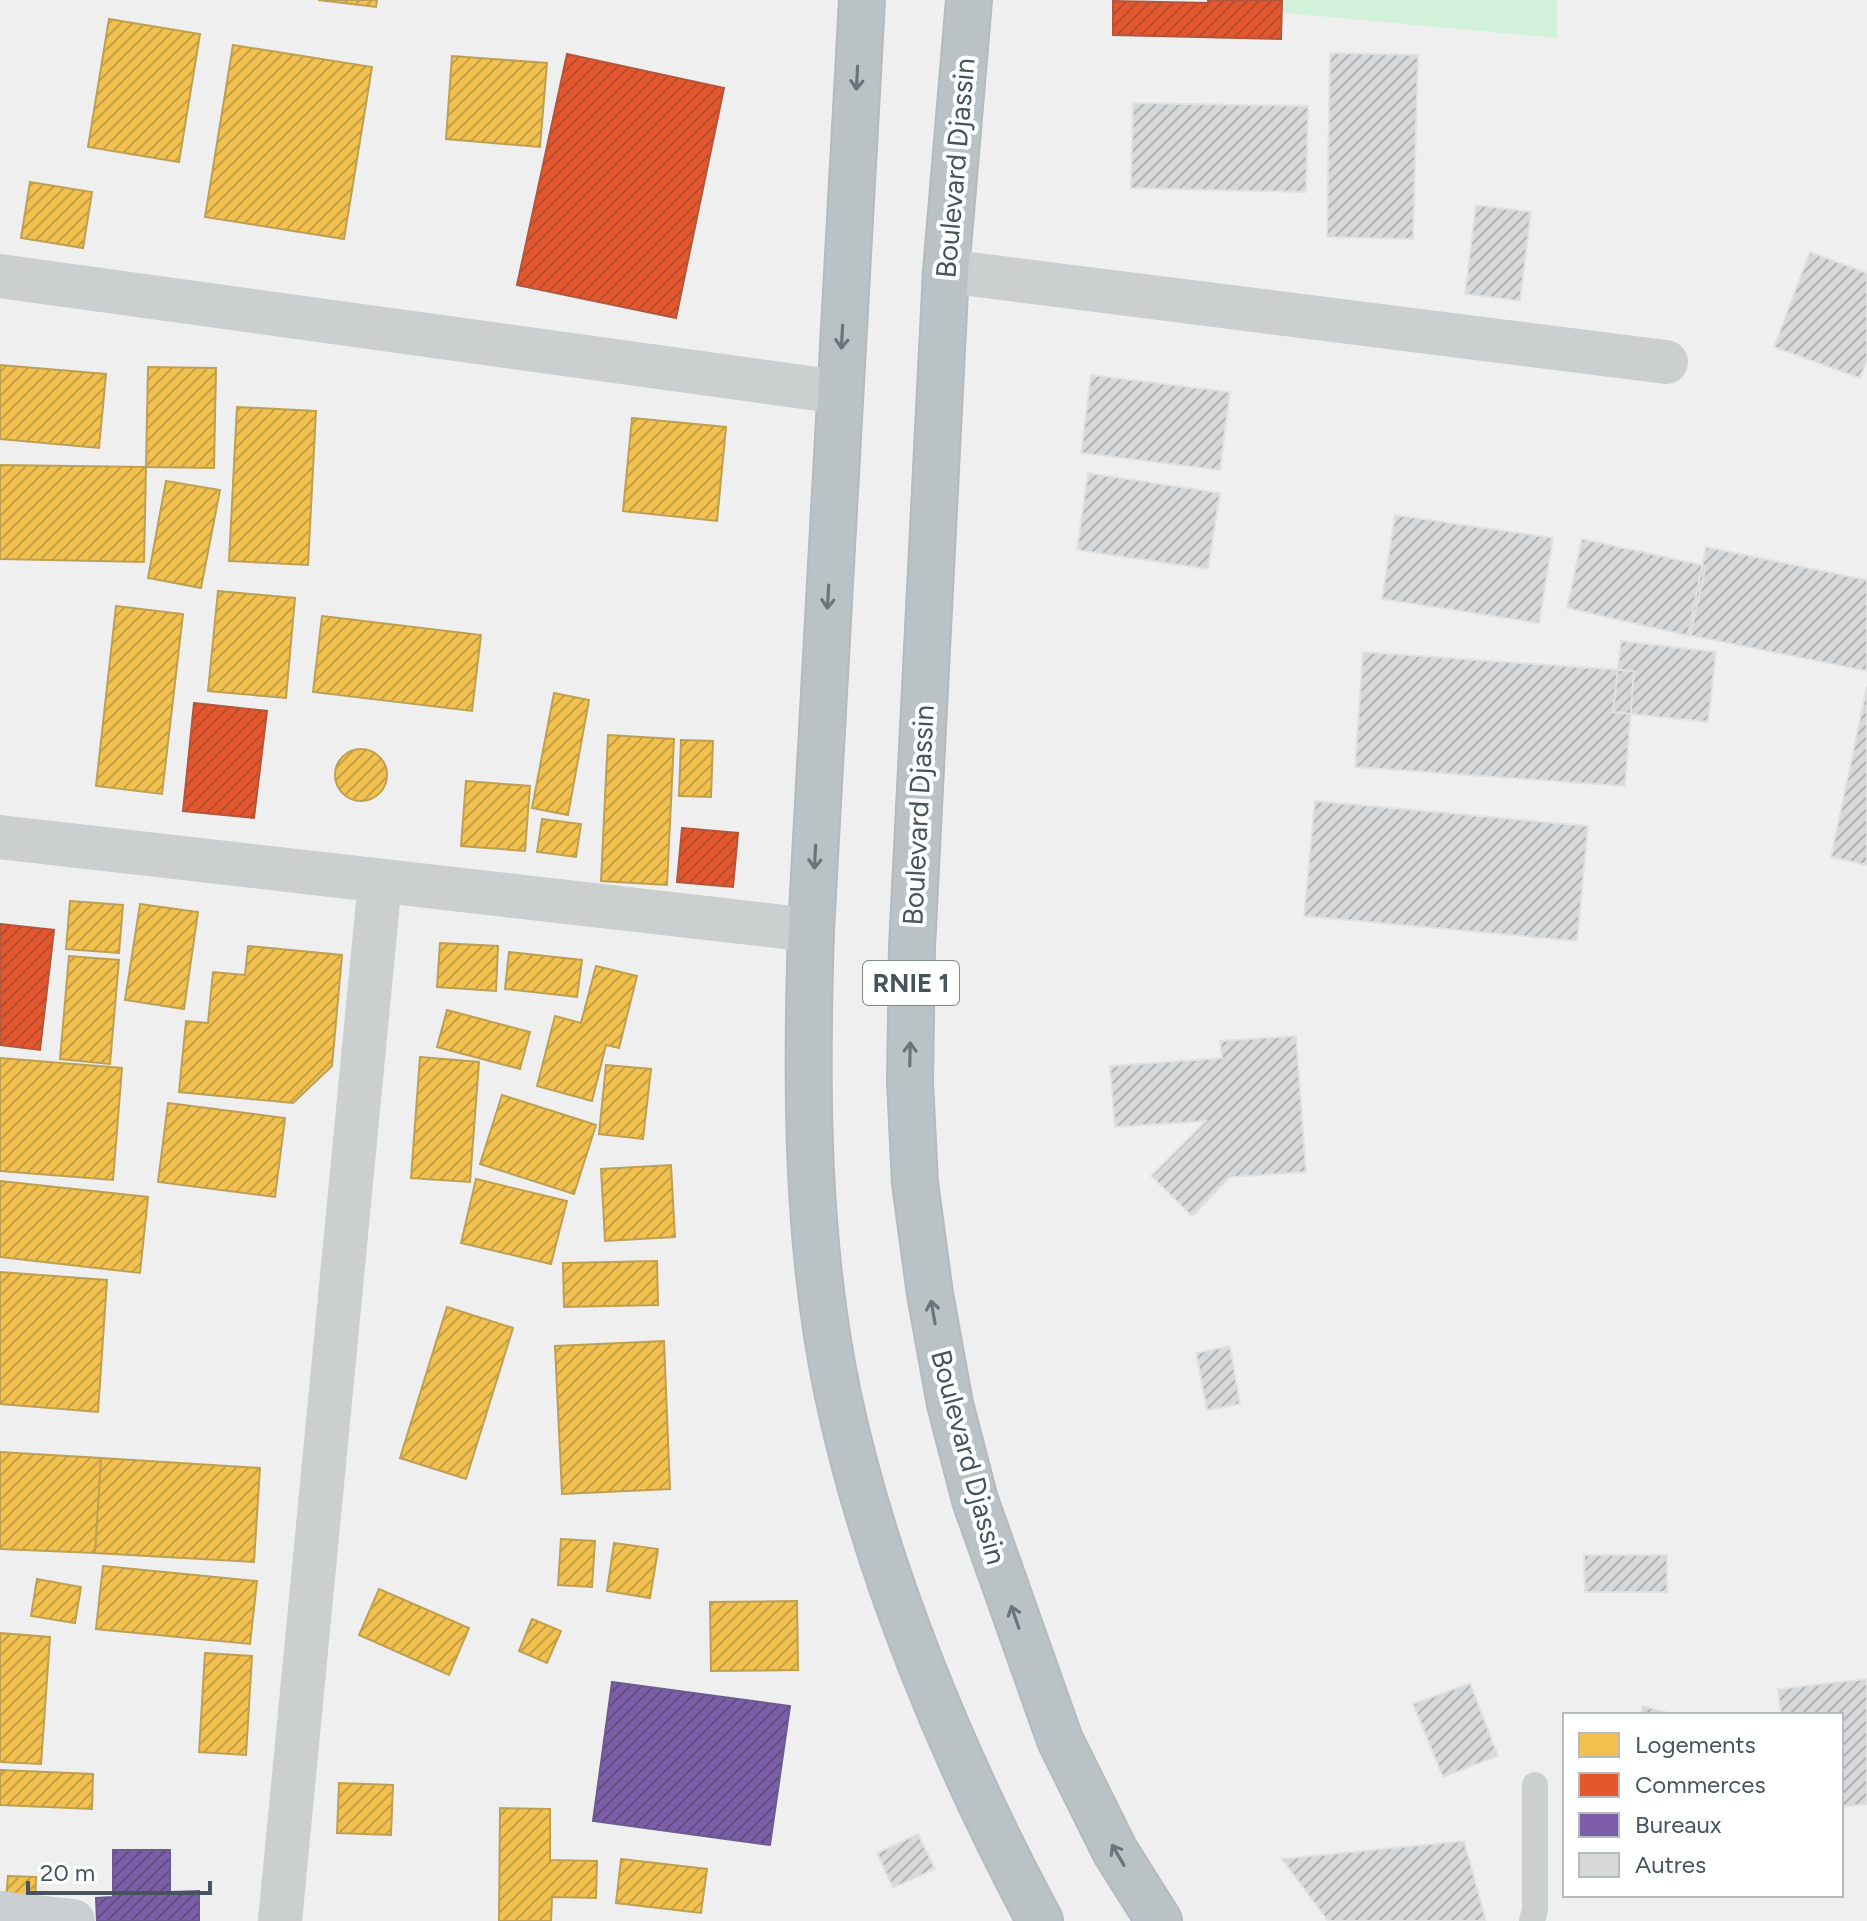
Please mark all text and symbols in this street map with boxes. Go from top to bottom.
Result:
street label: Boulevard Djassin [928,57,982,279]
one-way arrow [849,64,864,91]
one-way arrow [834,323,849,350]
one-way arrow [821,583,836,610]
street label: Boulevard Djassin [895,704,941,926]
one-way arrow [807,843,822,870]
road number: RNIE 1 [863,961,959,1005]
one-way arrow [902,1041,918,1068]
one-way arrow [925,1300,940,1325]
street label: Boulevard Djassin [924,1346,1014,1568]
one-way arrow [1007,1604,1022,1629]
legend [1563,1713,1843,1897]
text: Logements [1635,1730,1756,1759]
text: Commerces [1635,1770,1766,1799]
text: Bureaux [1635,1810,1722,1839]
one-way arrow [1110,1844,1126,1867]
scale bar [28,1845,210,1895]
text: Autres [1635,1850,1706,1879]
text: 20 m [40,1858,95,1887]

